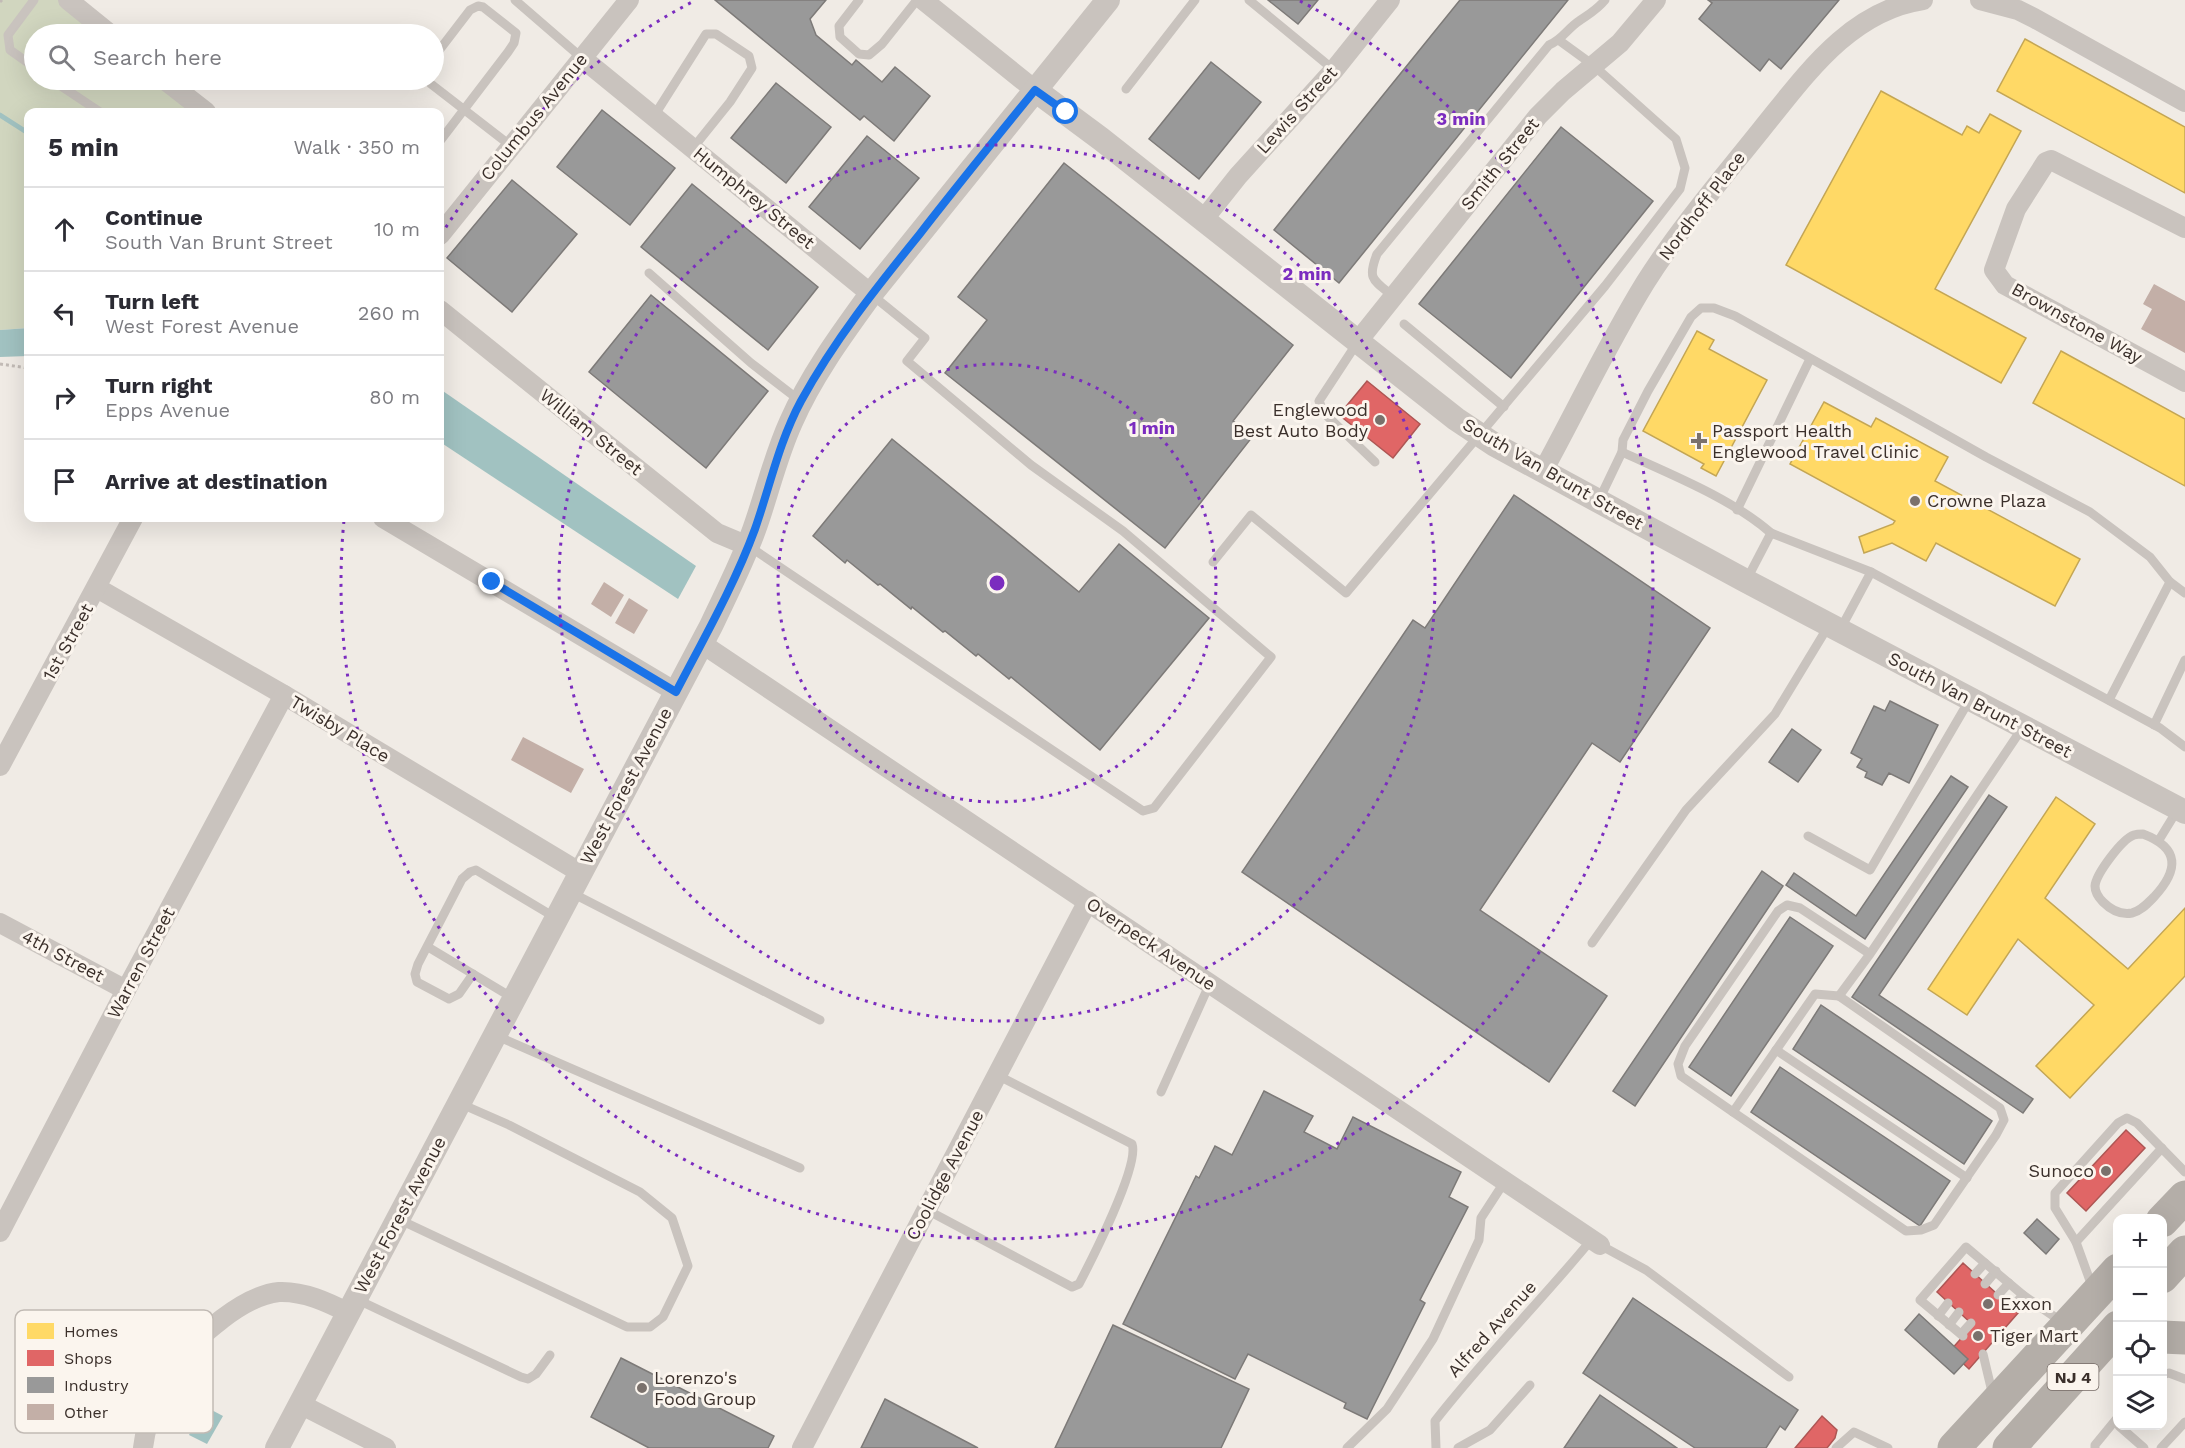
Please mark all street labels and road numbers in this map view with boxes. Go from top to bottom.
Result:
street label: Columbus Avenue [476,49,591,185]
street label: Lewis Street [1252,61,1342,158]
street label: Smith Street [1456,113,1543,214]
street label: Humphrey Street [689,142,820,253]
street label: Nordhoff Place [1654,147,1749,264]
street label: Brownstone Way [2008,278,2147,368]
street label: William Street [536,384,647,480]
street label: South Van Brunt Street [1459,413,1648,534]
street label: 1st Street [38,599,97,684]
street label: South Van Brunt Street [1885,647,2076,762]
street label: Twisby Place [287,691,394,766]
street label: West Forest Avenue [575,704,676,868]
street label: Overpeck Avenue [1083,893,1220,995]
street label: Warren Street [102,903,179,1022]
street label: 4th Street [19,925,108,986]
street label: Coolidge Avenue [901,1106,988,1244]
street label: West Forest Avenue [349,1133,450,1297]
street label: Alfred Avenue [1443,1276,1540,1381]
road number: NJ 4 [2048,1364,2098,1390]

